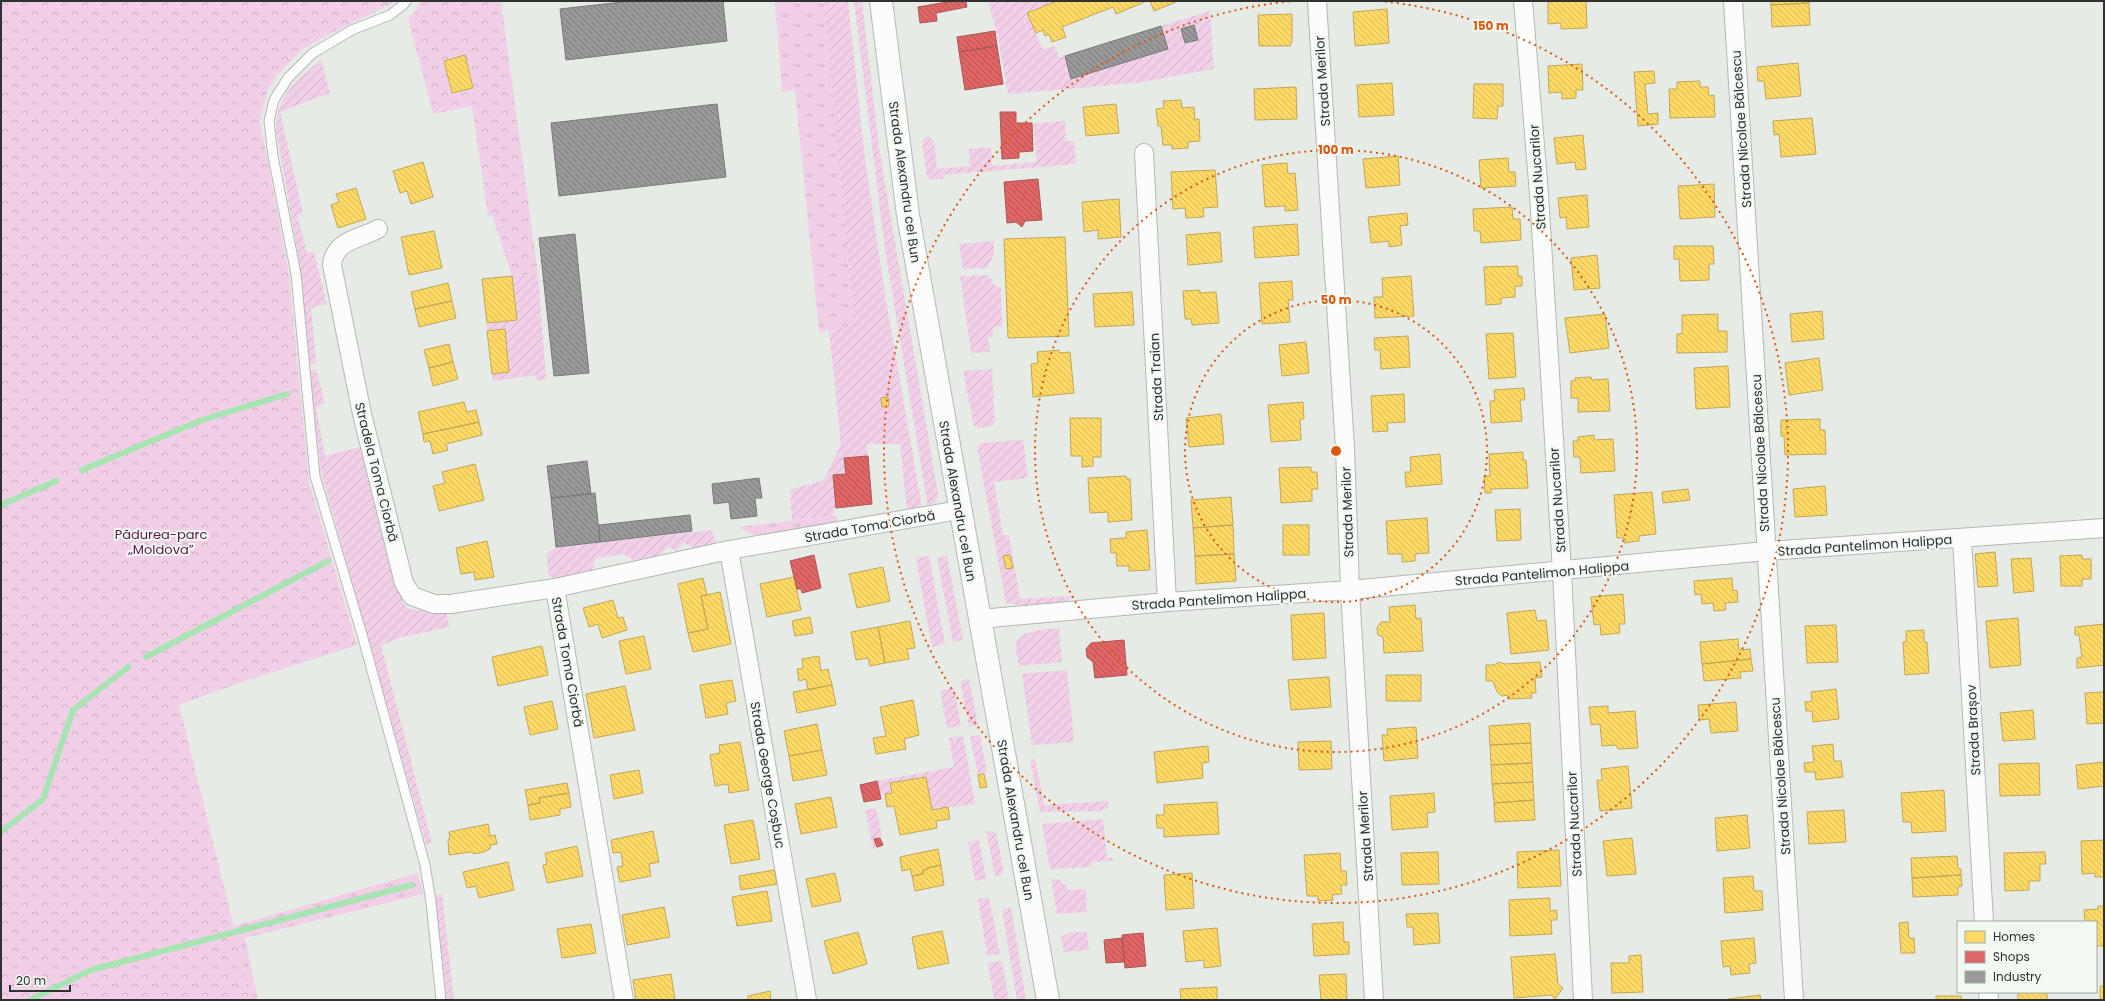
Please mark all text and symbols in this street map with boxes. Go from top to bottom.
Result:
text: 150 m [1473,17,1509,34]
street label: Strada Merilor [1310,35,1335,127]
street label: Strada Nicolae Bălcescu [1727,49,1756,208]
street label: Strada Alexandru cel Bun [884,100,925,264]
street label: Strada Nucarilor [1524,123,1551,230]
text: 100 m [1318,141,1354,158]
text: 50 m [1321,291,1352,308]
street label: Strada Traian [1145,333,1168,421]
street label: Strada Nicolae Bălcescu [1747,374,1774,532]
street label: Stradela Toma Ciorbă [350,400,403,544]
street label: Strada Alexandru cel Bun [934,419,981,583]
centre of rings [1329,444,1343,458]
street label: Strada Nucarilor [1544,446,1571,553]
street label: Strada Merilor [1336,466,1359,558]
street label: Strada Toma Ciorbă [803,506,937,547]
park label: Pădurea-parc „Moldova” [115,525,207,559]
street label: Strada Pantelimon Halippa [1777,530,1953,561]
street label: Strada Pantelimon Halippa [1454,556,1630,591]
street label: Strada Pantelimon Halippa [1131,584,1307,615]
street label: Strada Toma Ciorbă [547,595,588,729]
street label: Strada Brașov [1962,683,1985,776]
street label: Strada Nicolae Bălcescu [1766,696,1795,855]
street label: Strada George Coșbuc [745,700,790,850]
street label: Strada Alexandru cel Bun [992,738,1039,902]
street label: Strada Nucarilor [1562,771,1587,877]
street label: Strada Merilor [1353,790,1378,882]
legend [1957,921,2097,993]
text: Homes [1993,928,2035,945]
text: Shops [1993,948,2030,965]
scale bar [10,967,70,993]
text: Industry [1993,968,2042,985]
text: 20 m [16,972,46,989]

